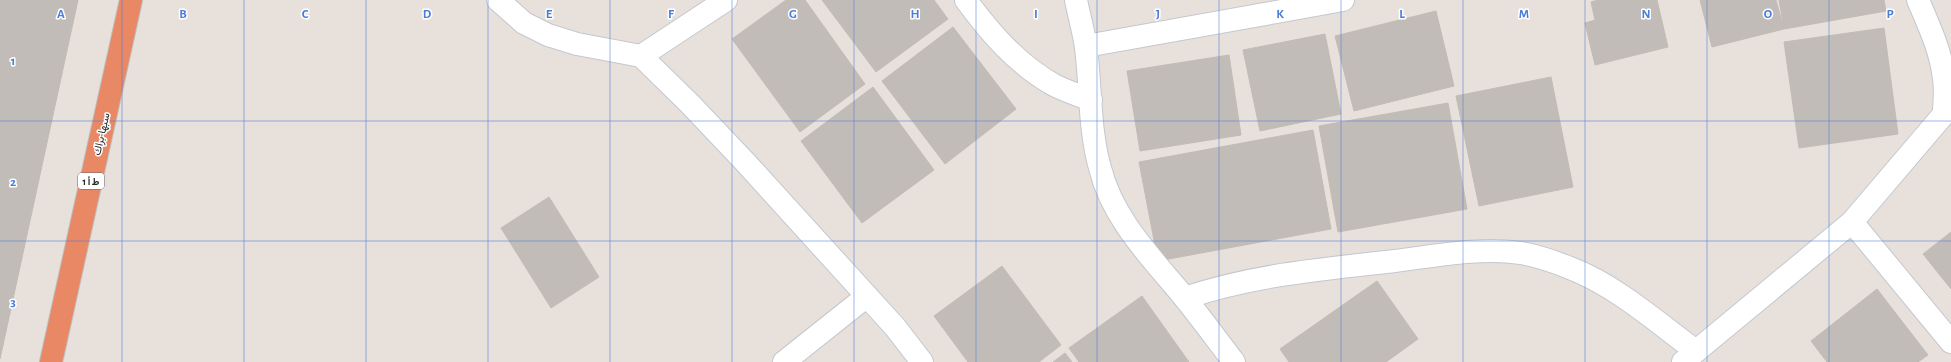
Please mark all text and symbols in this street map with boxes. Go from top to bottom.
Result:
text: A [57,8,65,21]
text: B [179,8,187,21]
text: C [302,8,309,21]
text: D [423,8,432,21]
text: E [546,8,553,21]
text: F [668,8,675,21]
text: G [789,8,797,21]
text: H [910,8,920,21]
text: I [1034,8,1038,21]
text: J [1156,8,1160,21]
text: K [1276,8,1284,21]
text: L [1399,8,1405,21]
text: M [1519,8,1529,21]
text: N [1641,8,1651,21]
text: O [1764,8,1773,21]
text: P [1886,8,1894,21]
text: 1 [11,55,15,68]
street label: سبها-براك [91,112,113,157]
road number: ط أ 1 [78,173,104,189]
text: 2 [10,176,16,189]
text: 3 [10,296,16,309]

